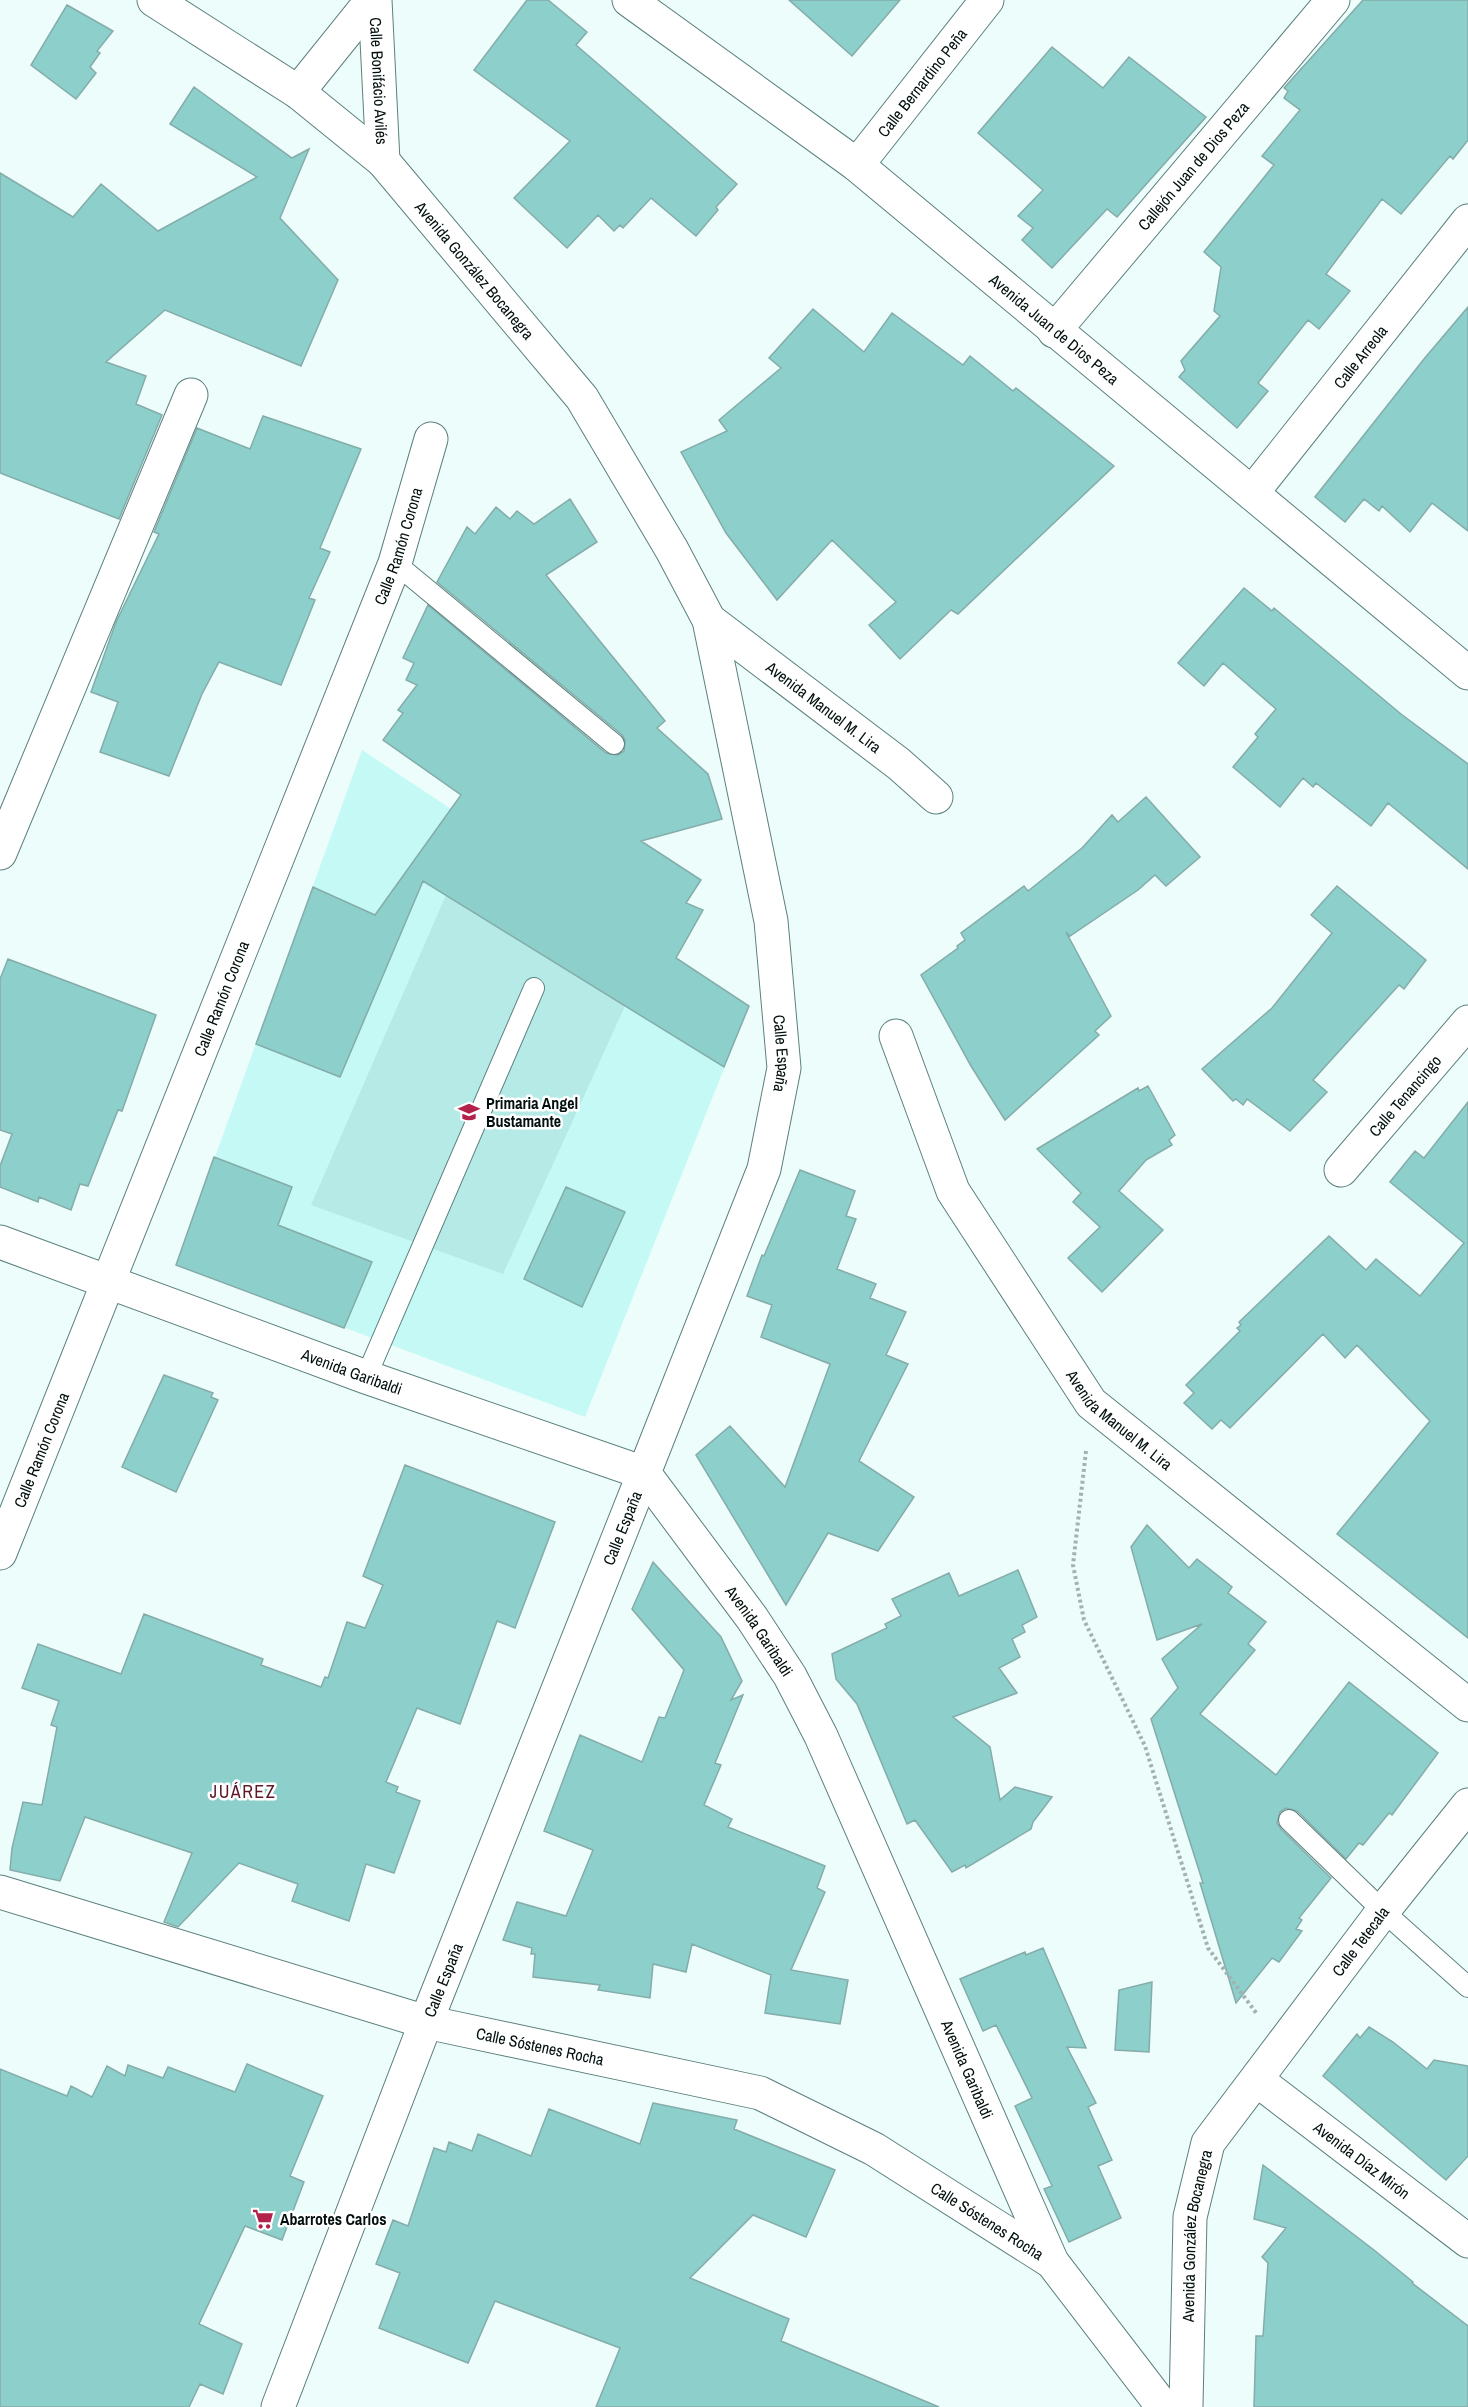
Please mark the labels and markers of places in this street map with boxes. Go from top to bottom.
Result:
place label: Primaria Angel Bustamante [486,1092,578,1132]
school or university icon: Primaria Angel Bustamante [457,1100,481,1124]
supermarket icon: Abarrotes Carlos [251,2207,275,2231]
place label: Abarrotes Carlos [280,2208,386,2230]

